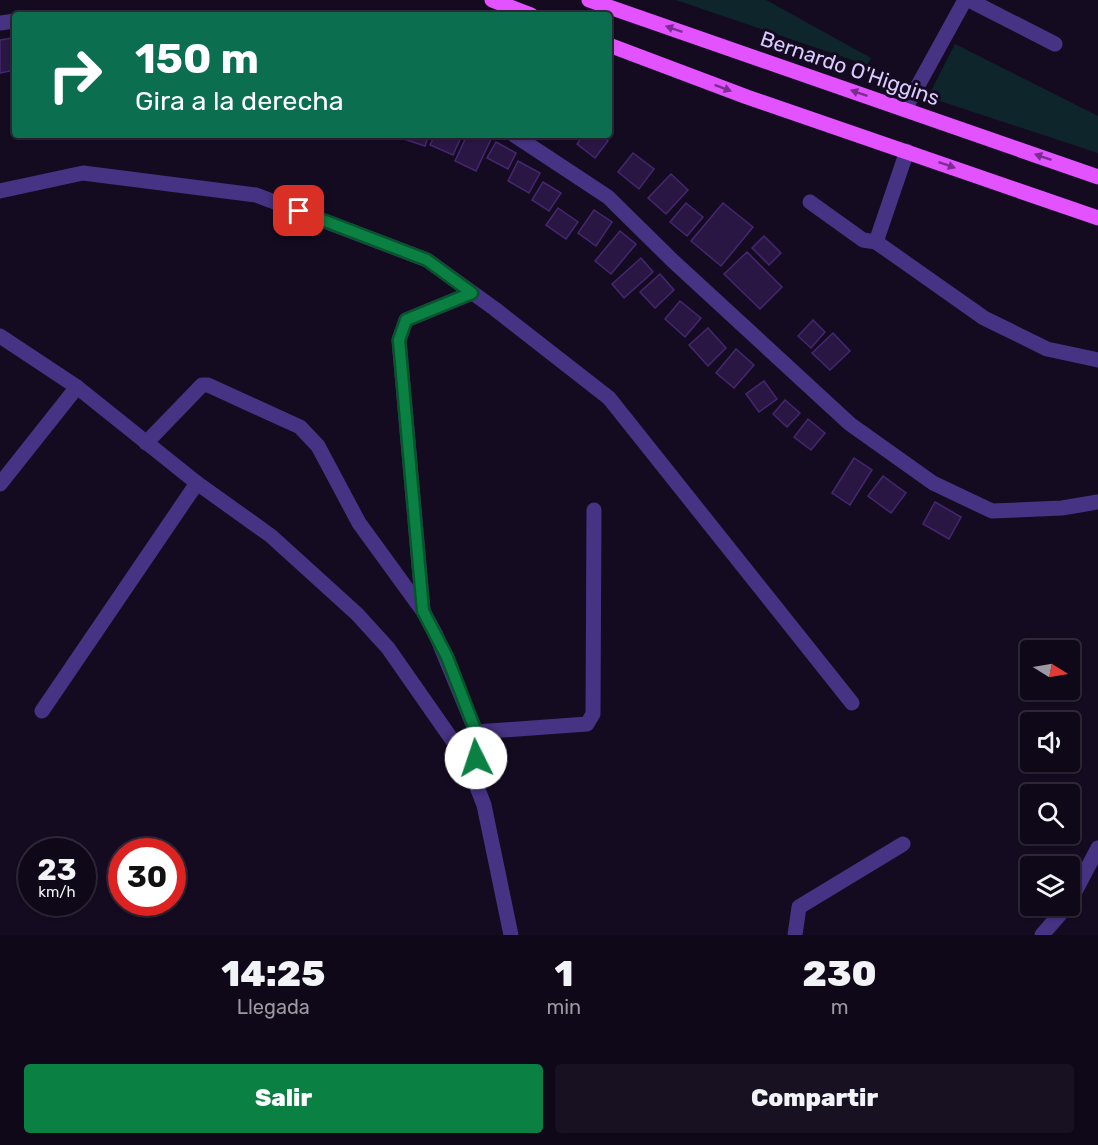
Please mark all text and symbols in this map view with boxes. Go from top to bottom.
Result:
one-way arrow [665,24,683,34]
street label: Bernardo O'Higgins [757,26,943,110]
text: 150 m [135,34,259,84]
icon: right [36,36,114,114]
one-way arrow [714,83,732,93]
text: Gira a la derecha [135,85,344,117]
one-way arrow [850,88,868,97]
one-way arrow [1034,152,1052,162]
one-way arrow [938,161,956,171]
pin [273,185,324,236]
icon: arrive [282,194,315,227]
north arrow [1020,640,1080,700]
map controls [1020,640,1080,916]
button: sound [1020,712,1080,772]
position arrow [444,726,508,790]
button: search [1020,784,1080,844]
speed limit sign: 30 [108,838,186,916]
text: 23 [37,852,77,888]
button: layers [1020,856,1080,916]
text: km/h [38,883,76,901]
text: 14:25 [221,952,325,995]
text: 1 [554,952,573,995]
text: 230 [803,952,877,995]
text: Llegada [237,995,310,1019]
text: min [547,995,581,1019]
text: m [831,995,848,1019]
button: Salir [24,1064,543,1133]
button: Compartir [555,1064,1074,1133]

